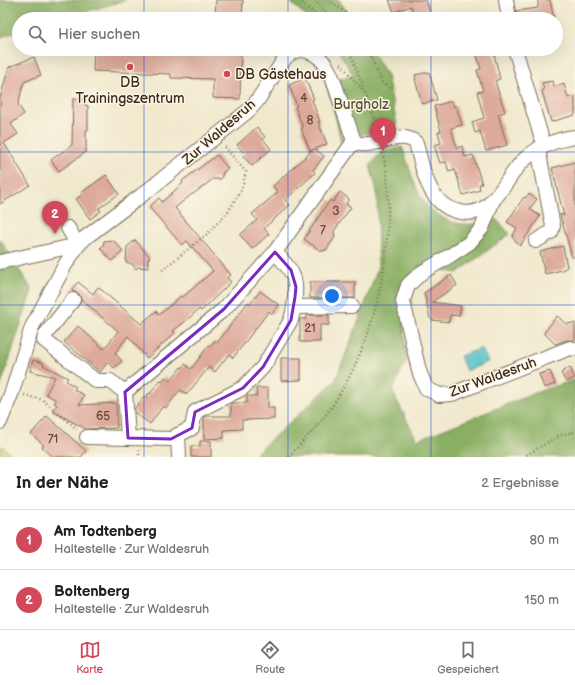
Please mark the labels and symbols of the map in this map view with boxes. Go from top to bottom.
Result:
marker: DB Trainingszentrum [125,62,135,72]
place label: DB Gästehaus [235,66,327,83]
marker: DB Gästehaus [222,69,232,79]
place label: DB Trainingszentrum [75,74,185,107]
house number: 4 [300,91,308,106]
street label: Zur Waldesruh [178,96,259,169]
park label: Burgholz [333,96,389,113]
house number: 8 [307,113,314,128]
pin: 1 [370,118,396,151]
pin: 2 [42,201,68,234]
house number: 3 [332,204,340,219]
house number: 7 [320,223,326,238]
your location [322,286,342,306]
house number: 21 [304,321,316,336]
street label: Zur Waldesruh [446,353,539,401]
house number: 65 [96,409,110,424]
house number: 71 [48,432,58,447]

